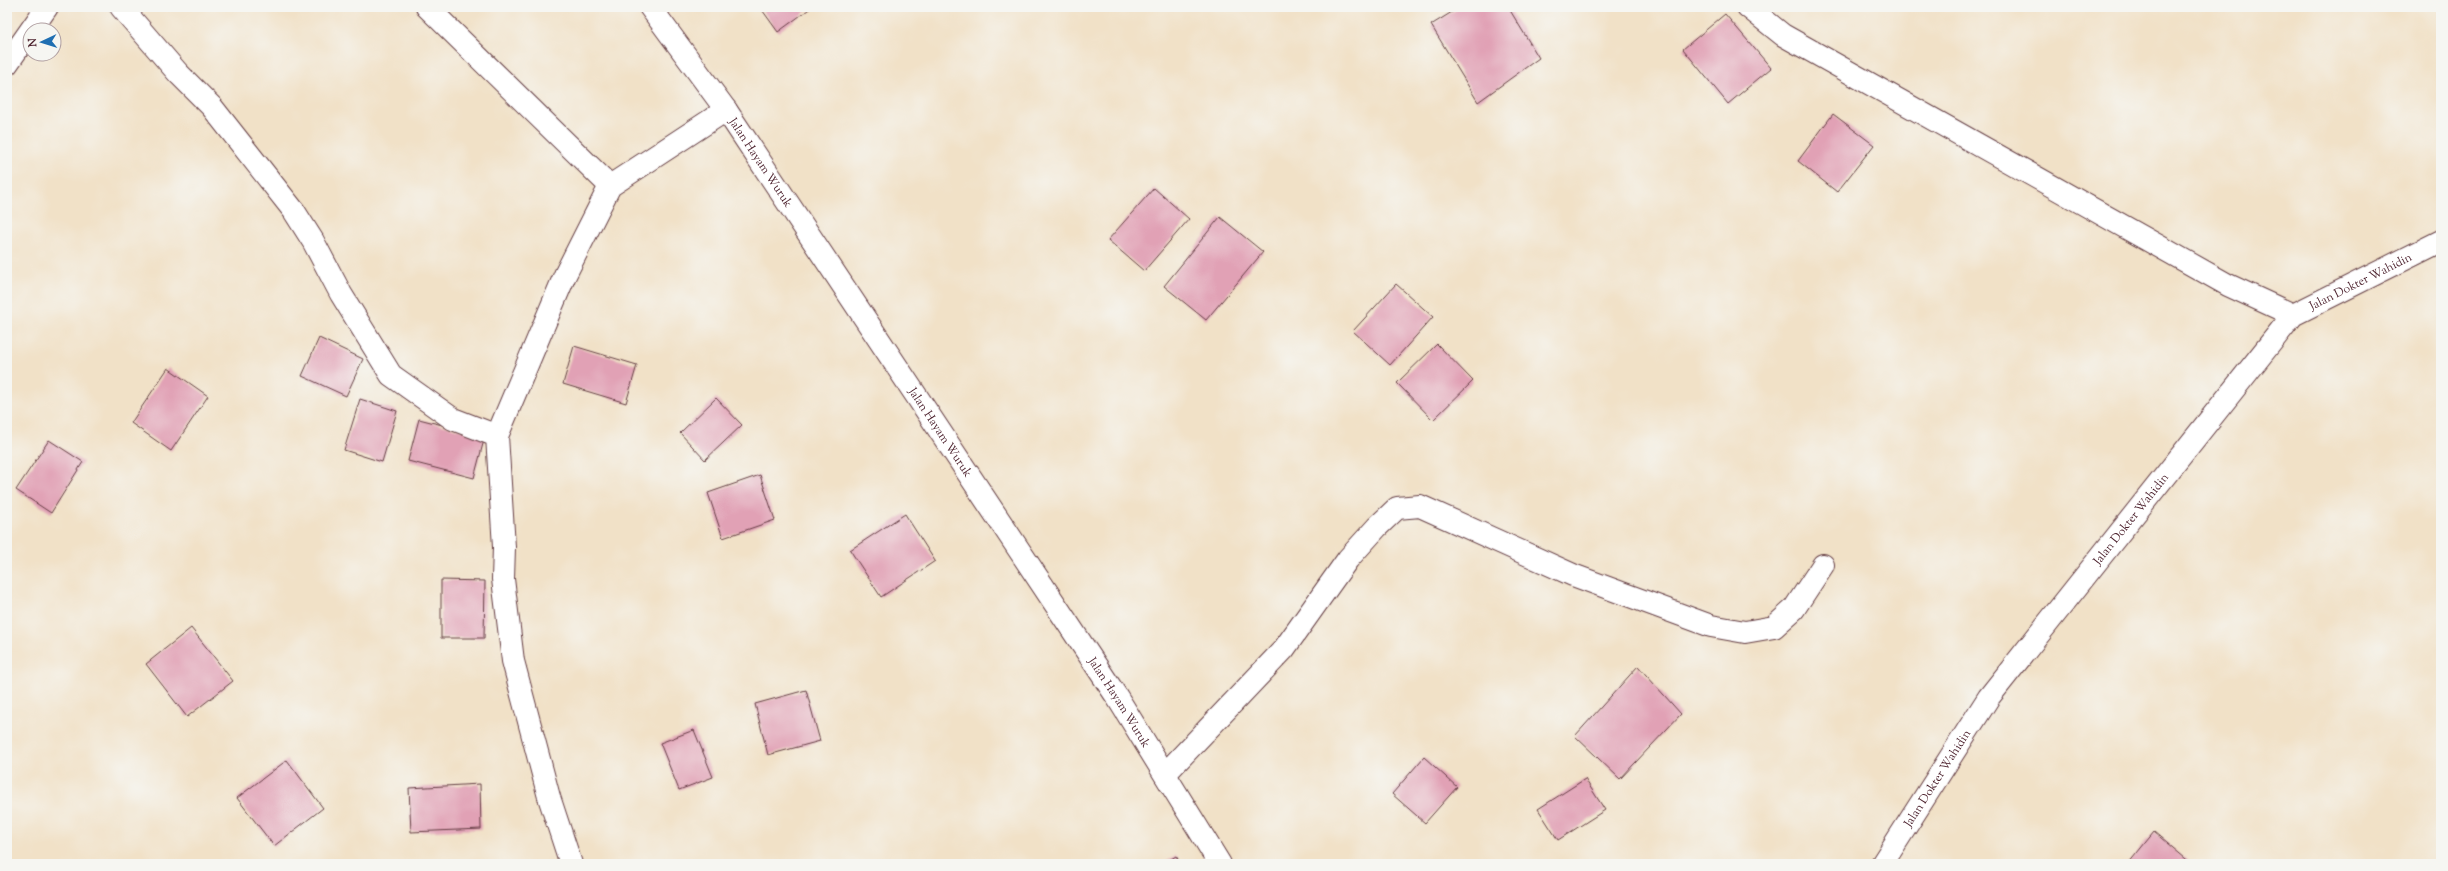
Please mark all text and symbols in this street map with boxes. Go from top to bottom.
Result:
north arrow [22,22,62,62]
text: N [25,37,41,49]
street label: Jalan Hayam Wuruk [723,114,797,212]
street label: Jalan Dokter Wahidin [2306,249,2415,316]
street label: Jalan Hayam Wuruk [903,384,976,481]
street label: Jalan Dokter Wahidin [2089,470,2174,570]
street label: Jalan Hayam Wuruk [1082,653,1154,752]
street label: Jalan Dokter Wahidin [1899,726,1976,832]

